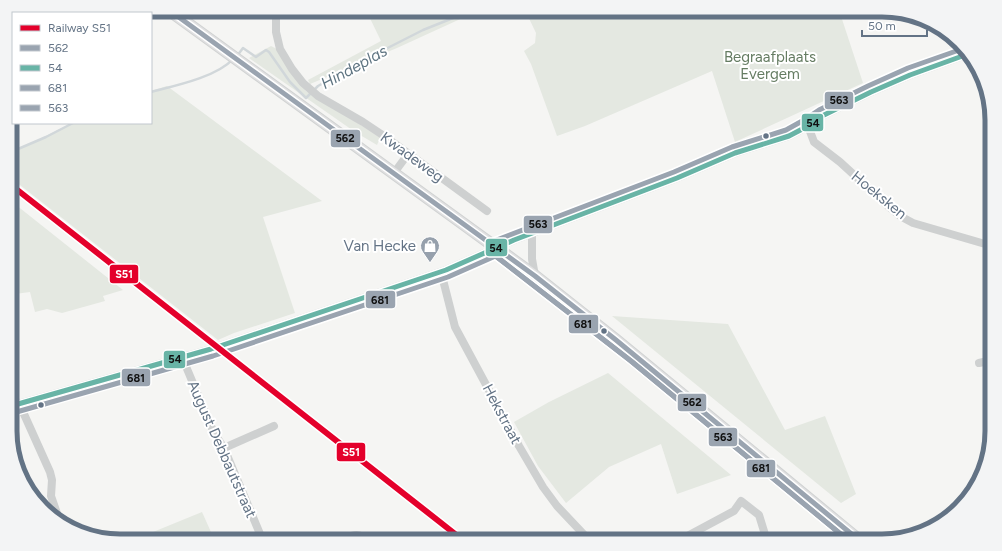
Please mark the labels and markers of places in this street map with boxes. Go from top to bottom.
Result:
unlabelled marker [761,131,771,141]
shop icon: Van Hecke [419,235,441,263]
place label: Van Hecke [344,237,416,255]
unlabelled marker [599,326,609,336]
unlabelled marker [36,400,46,410]

